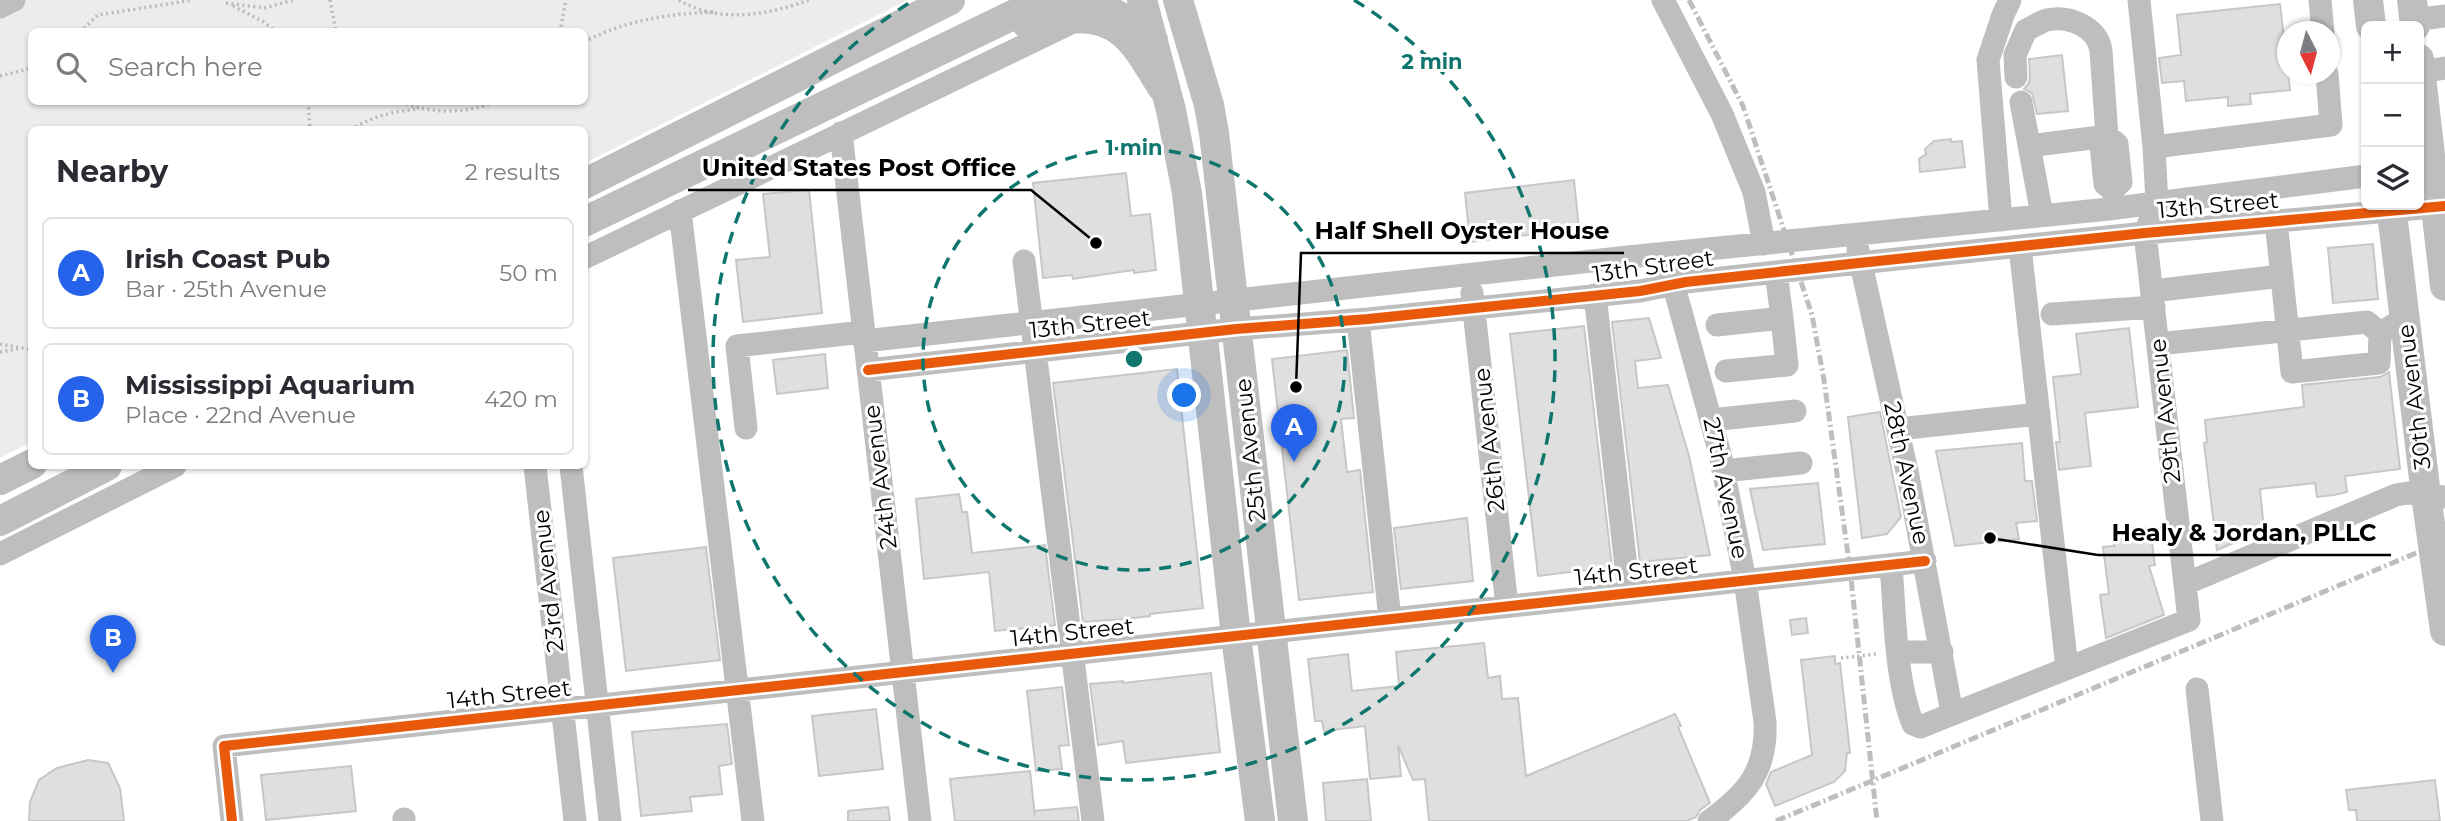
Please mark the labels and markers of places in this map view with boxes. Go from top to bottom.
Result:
callout: United States Post Office [688,145,1031,190]
callout: Half Shell Oyster House [1301,208,1624,253]
centre of rings [1122,347,1146,371]
pin: A [1271,404,1317,462]
callout: Healy & Jordan, PLLC [2098,510,2391,555]
pin: B [90,615,136,673]

